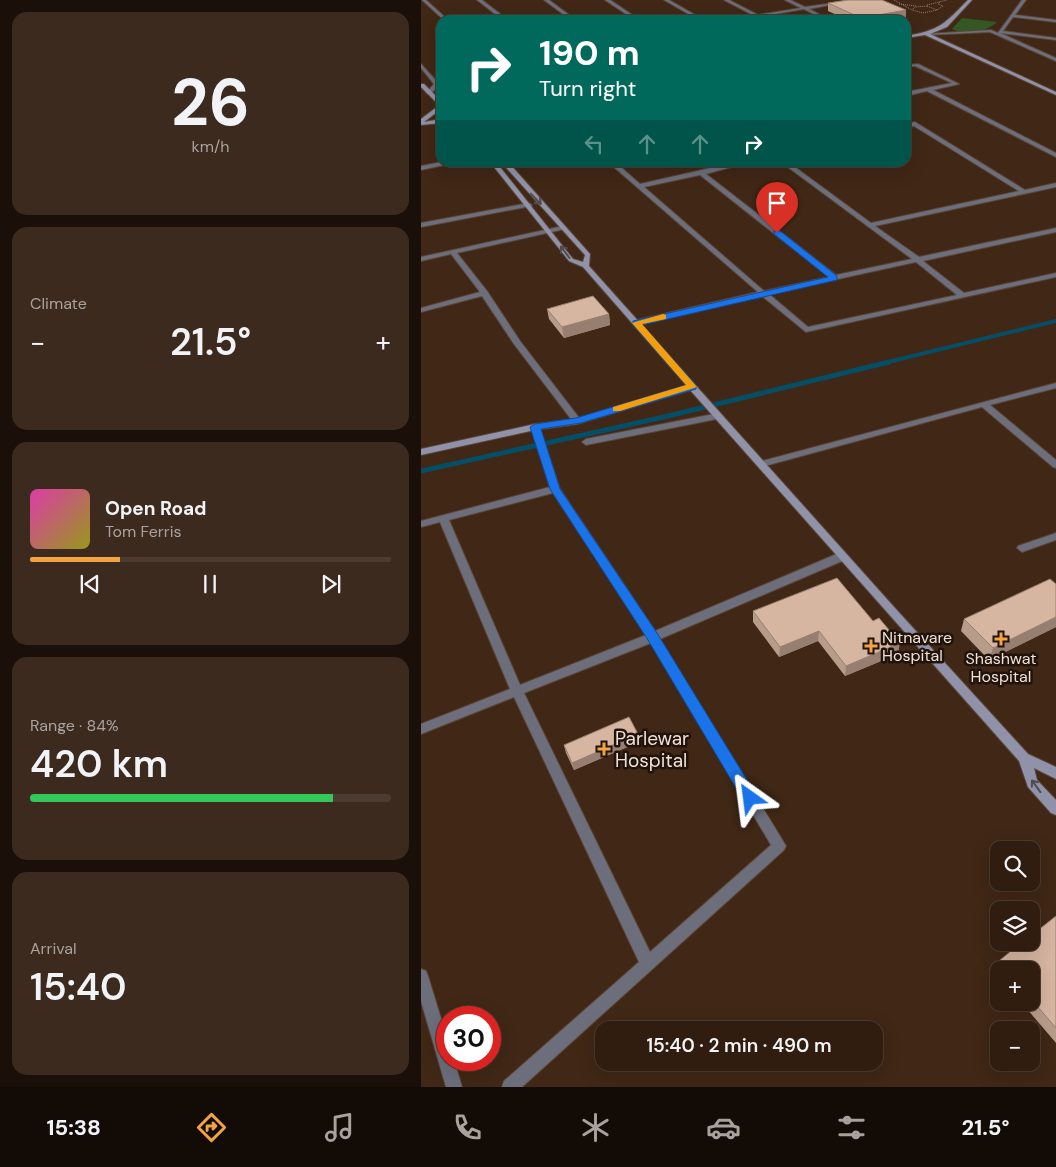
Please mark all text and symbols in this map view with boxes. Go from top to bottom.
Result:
text: 190 m [539,30,640,76]
icon: right [456,35,521,100]
text: 26 [171,61,250,145]
text: Turn right [539,74,636,103]
icon: left [580,130,608,158]
icon: ahead [633,130,661,158]
icon: ahead [686,130,714,158]
icon: right [739,130,767,158]
text: km/h [192,136,229,157]
pin [756,182,798,233]
icon: arrive [763,189,791,217]
one-way arrow [530,193,542,205]
one-way arrow [560,245,570,259]
text: Climate [30,293,87,314]
text: 21.5° [170,317,251,367]
text: − [30,324,45,361]
text: + [376,324,391,361]
text: Open Road [105,496,207,521]
text: Tom Ferris [105,521,182,542]
icon: previous [76,570,104,598]
icon: pause [196,570,224,598]
icon: next [317,570,345,598]
place label: Nitnavare Hospital [882,627,952,666]
marker: Shashwat Hospital [994,632,1008,646]
marker: Nitnavare Hospital [864,639,878,653]
place label: Shashwat Hospital [965,648,1037,687]
text: Range · 84% [30,715,119,736]
place label: Parlewar Hospital [615,726,689,773]
text: 420 km [30,739,168,789]
marker: Parlewar Hospital [597,742,611,756]
position arrow [723,771,775,823]
one-way arrow [1031,779,1041,793]
map controls [990,841,1040,1071]
button: search [990,841,1040,891]
button: layers [990,901,1040,951]
text: Arrival [30,938,77,959]
button: + [990,961,1040,1011]
text: 15:40 [30,962,127,1012]
speed limit sign: 30 [436,1006,501,1071]
button: − [990,1021,1040,1071]
text: 15:40 · 2 min · 490 m [646,1033,832,1058]
icon: directions [194,1110,229,1145]
icon: music [322,1110,357,1145]
icon: phone [450,1110,485,1145]
icon: climate [578,1110,613,1145]
icon: car [706,1110,741,1145]
icon: filters [834,1110,869,1145]
text: 15:38 [46,1113,101,1142]
text: 21.5° [962,1113,1009,1142]

